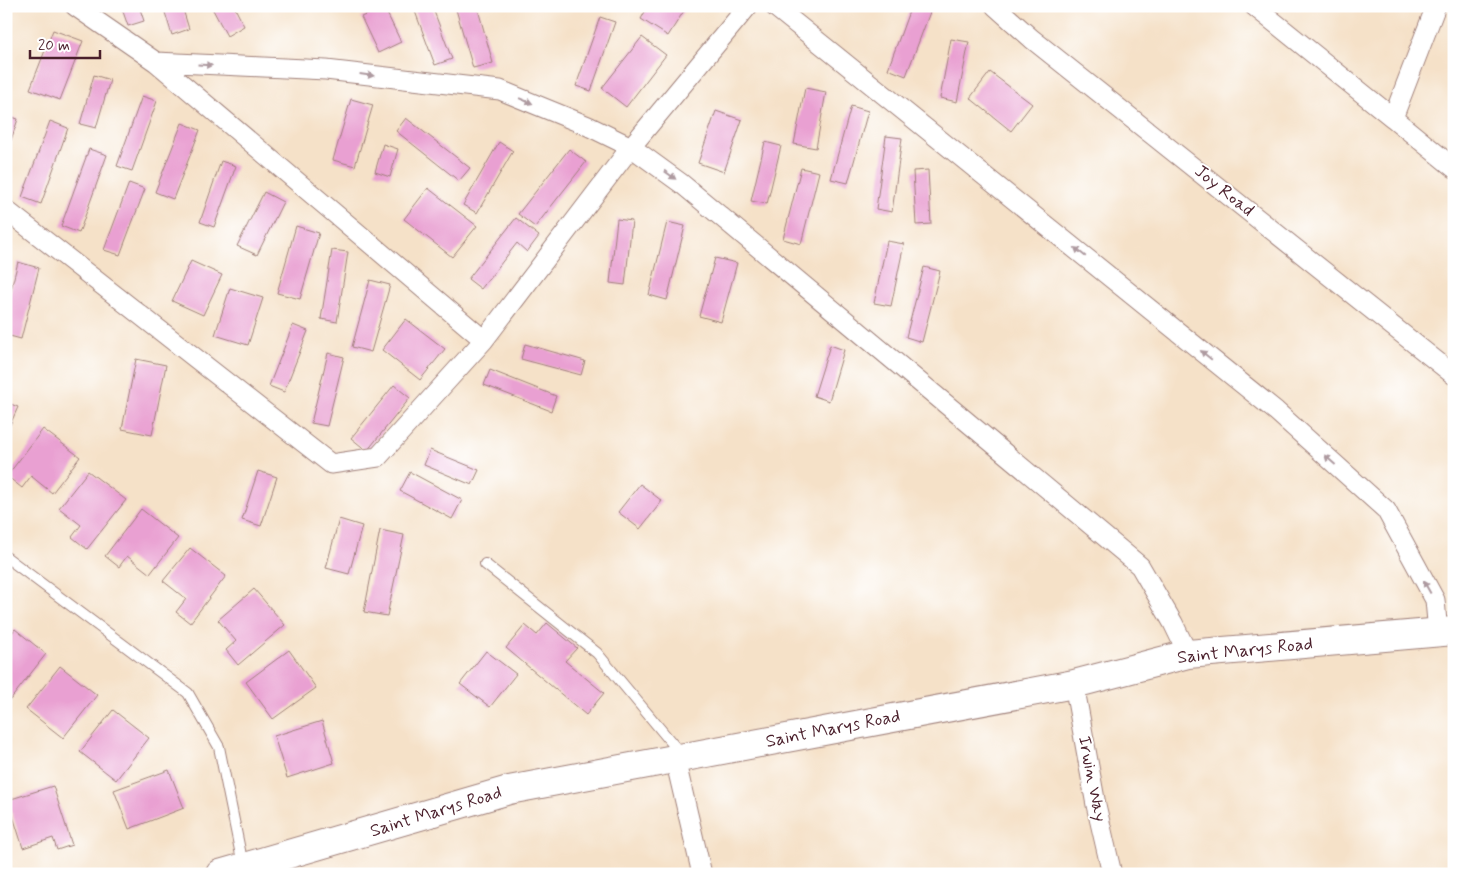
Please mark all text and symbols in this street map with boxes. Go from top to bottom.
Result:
scale bar [30,28,100,60]
text: 20 m [38,36,70,56]
one-way arrow [197,62,213,70]
one-way arrow [359,71,375,79]
one-way arrow [519,97,534,105]
street label: Joy Road [1189,160,1259,222]
one-way arrow [663,170,677,180]
one-way arrow [1073,247,1086,258]
one-way arrow [1200,349,1213,360]
one-way arrow [1323,454,1336,465]
one-way arrow [1423,580,1432,593]
street label: Saint Marys Road [1176,632,1314,670]
street label: Saint Marys Road [764,704,902,754]
street label: Irwin Way [1072,734,1112,824]
street label: Saint Marys Road [367,781,505,843]

